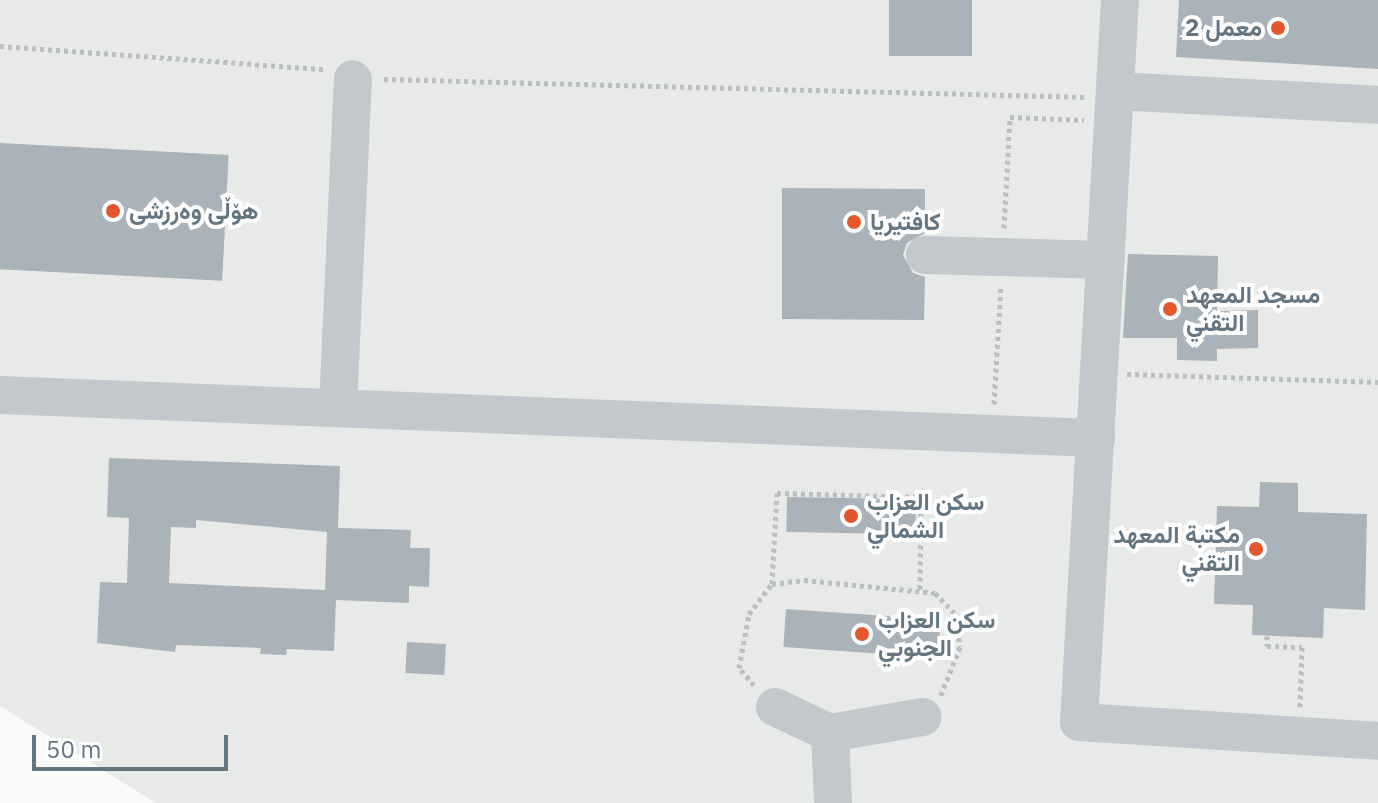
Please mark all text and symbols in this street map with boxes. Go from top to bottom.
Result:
place label: معمل 2 [1185,14,1262,42]
marker: معمل 2 [1269,19,1287,37]
place label: هۆڵی وەرزشی [129,197,258,225]
marker: هۆڵی وەرزشی [104,202,122,220]
place label: کافتیریا [870,208,941,236]
marker: کافتیریا [845,213,863,231]
place label: مسجد المعهد التقني [1186,281,1320,337]
marker: مسجد المعهد التقني [1161,300,1179,318]
place label: سكن العزاب الشمالي [867,488,984,544]
marker: سكن العزاب الشمالي [842,507,860,525]
place label: مكتبة المعهد التقني [1113,521,1240,577]
marker: مكتبة المعهد التقني [1247,540,1265,558]
place label: سكن العزاب الجنوبي [878,606,995,662]
marker: سكن العزاب الجنوبي [853,625,871,643]
scale bar [36,719,232,769]
text: 50 m [46,733,101,765]

